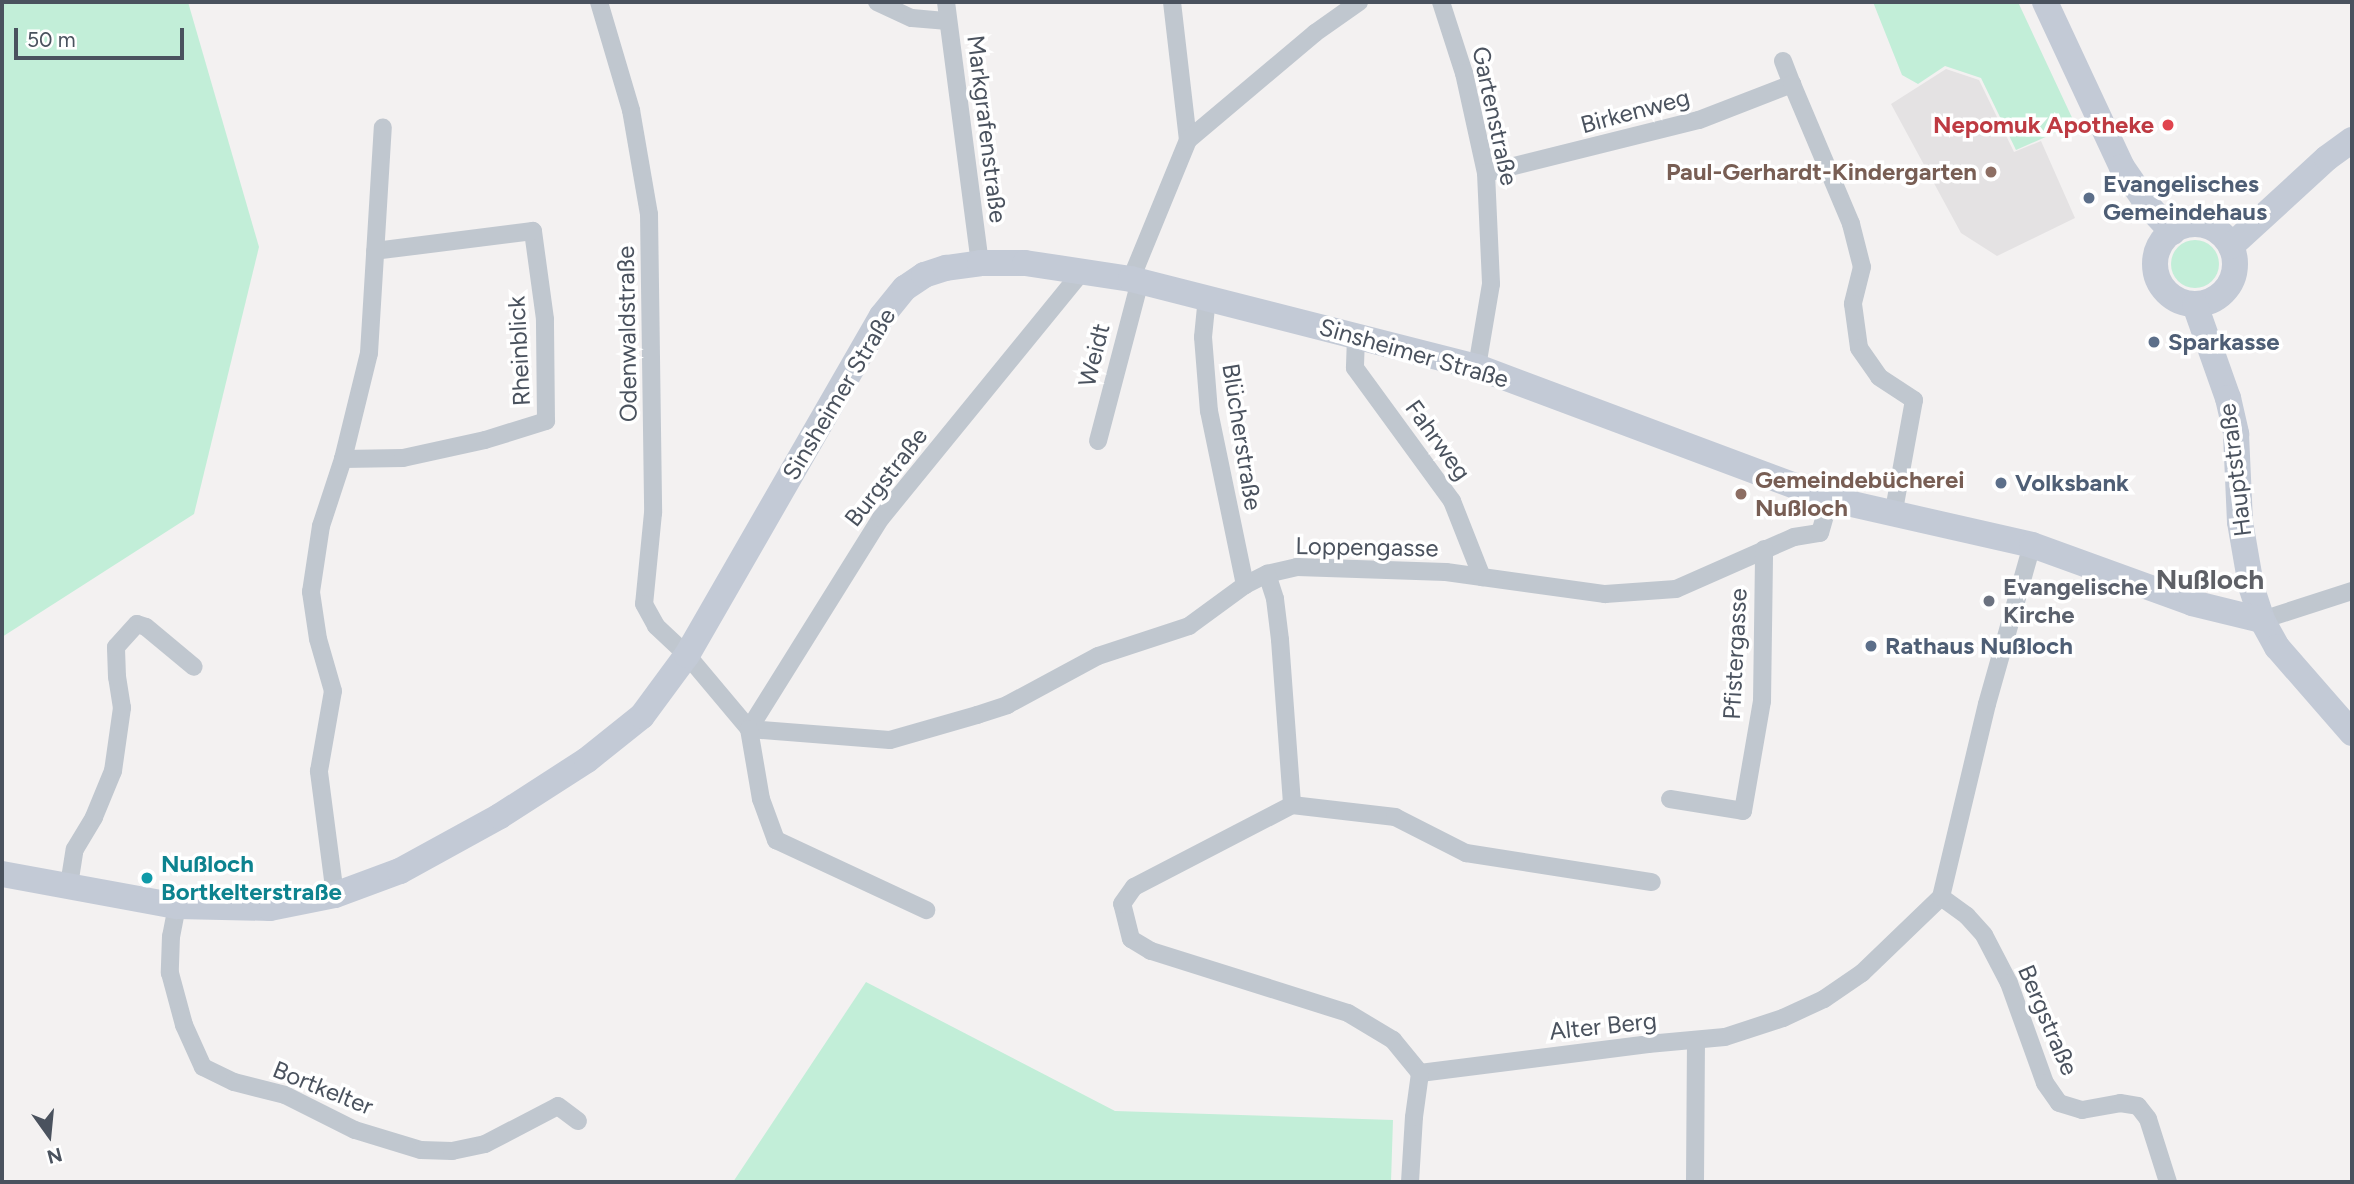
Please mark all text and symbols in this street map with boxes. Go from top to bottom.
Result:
scale bar [18,14,187,58]
text: 50 m [27,27,76,52]
street label: Markgrafenstraße [961,33,1013,225]
street label: Gartenstraße [1466,44,1524,188]
street label: Birkenweg [1577,83,1693,139]
place label: Nepomuk Apotheke [1933,111,2154,139]
marker: Nepomuk Apotheke [2160,117,2176,133]
place label: Paul-Gerhardt-Kindergarten [1666,158,1977,186]
marker: Paul-Gerhardt-Kindergarten [1983,164,1999,180]
place label: Evangelisches Gemeindehaus [2103,170,2267,226]
marker: Evangelisches Gemeindehaus [2081,190,2097,206]
street label: Odenwaldstraße [611,246,643,422]
street label: Rheinblick [502,295,536,407]
street label: Sinsheimer Straße [776,303,902,485]
street label: Sinsheimer Straße [1316,312,1512,394]
street label: Weidt [1072,321,1116,389]
place label: Sparkasse [2168,328,2280,356]
marker: Sparkasse [2146,334,2162,350]
street label: Blücherstraße [1216,362,1268,512]
street label: Fahrweg [1399,394,1477,486]
street label: Hauptstraße [2213,402,2257,538]
street label: Burgstraße [838,422,934,532]
place label: Gemeindebücherei Nußloch [1755,466,1965,522]
place label: Volksbank [2015,469,2129,497]
marker: Volksbank [1993,475,2009,491]
marker: Gemeindebücherei Nußloch [1733,486,1749,502]
street label: Loppengasse [1295,531,1439,563]
district label: Nußloch [2156,562,2264,596]
place label: Evangelische Kirche [2003,573,2148,629]
street label: Pfistergasse [1717,588,1753,720]
marker: Evangelische Kirche [1981,593,1997,609]
place label: Rathaus Nußloch [1885,632,2073,660]
marker: Rathaus Nußloch [1863,638,1879,654]
place label: Nußloch Bortkelterstraße [161,850,342,906]
marker: Nußloch Bortkelterstraße [139,870,155,886]
street label: Bergstraße [2012,960,2084,1080]
street label: Alter Berg [1548,1006,1658,1046]
street label: Bortkelter [269,1055,377,1121]
north arrow [14,1100,84,1170]
text: N [44,1143,65,1169]

